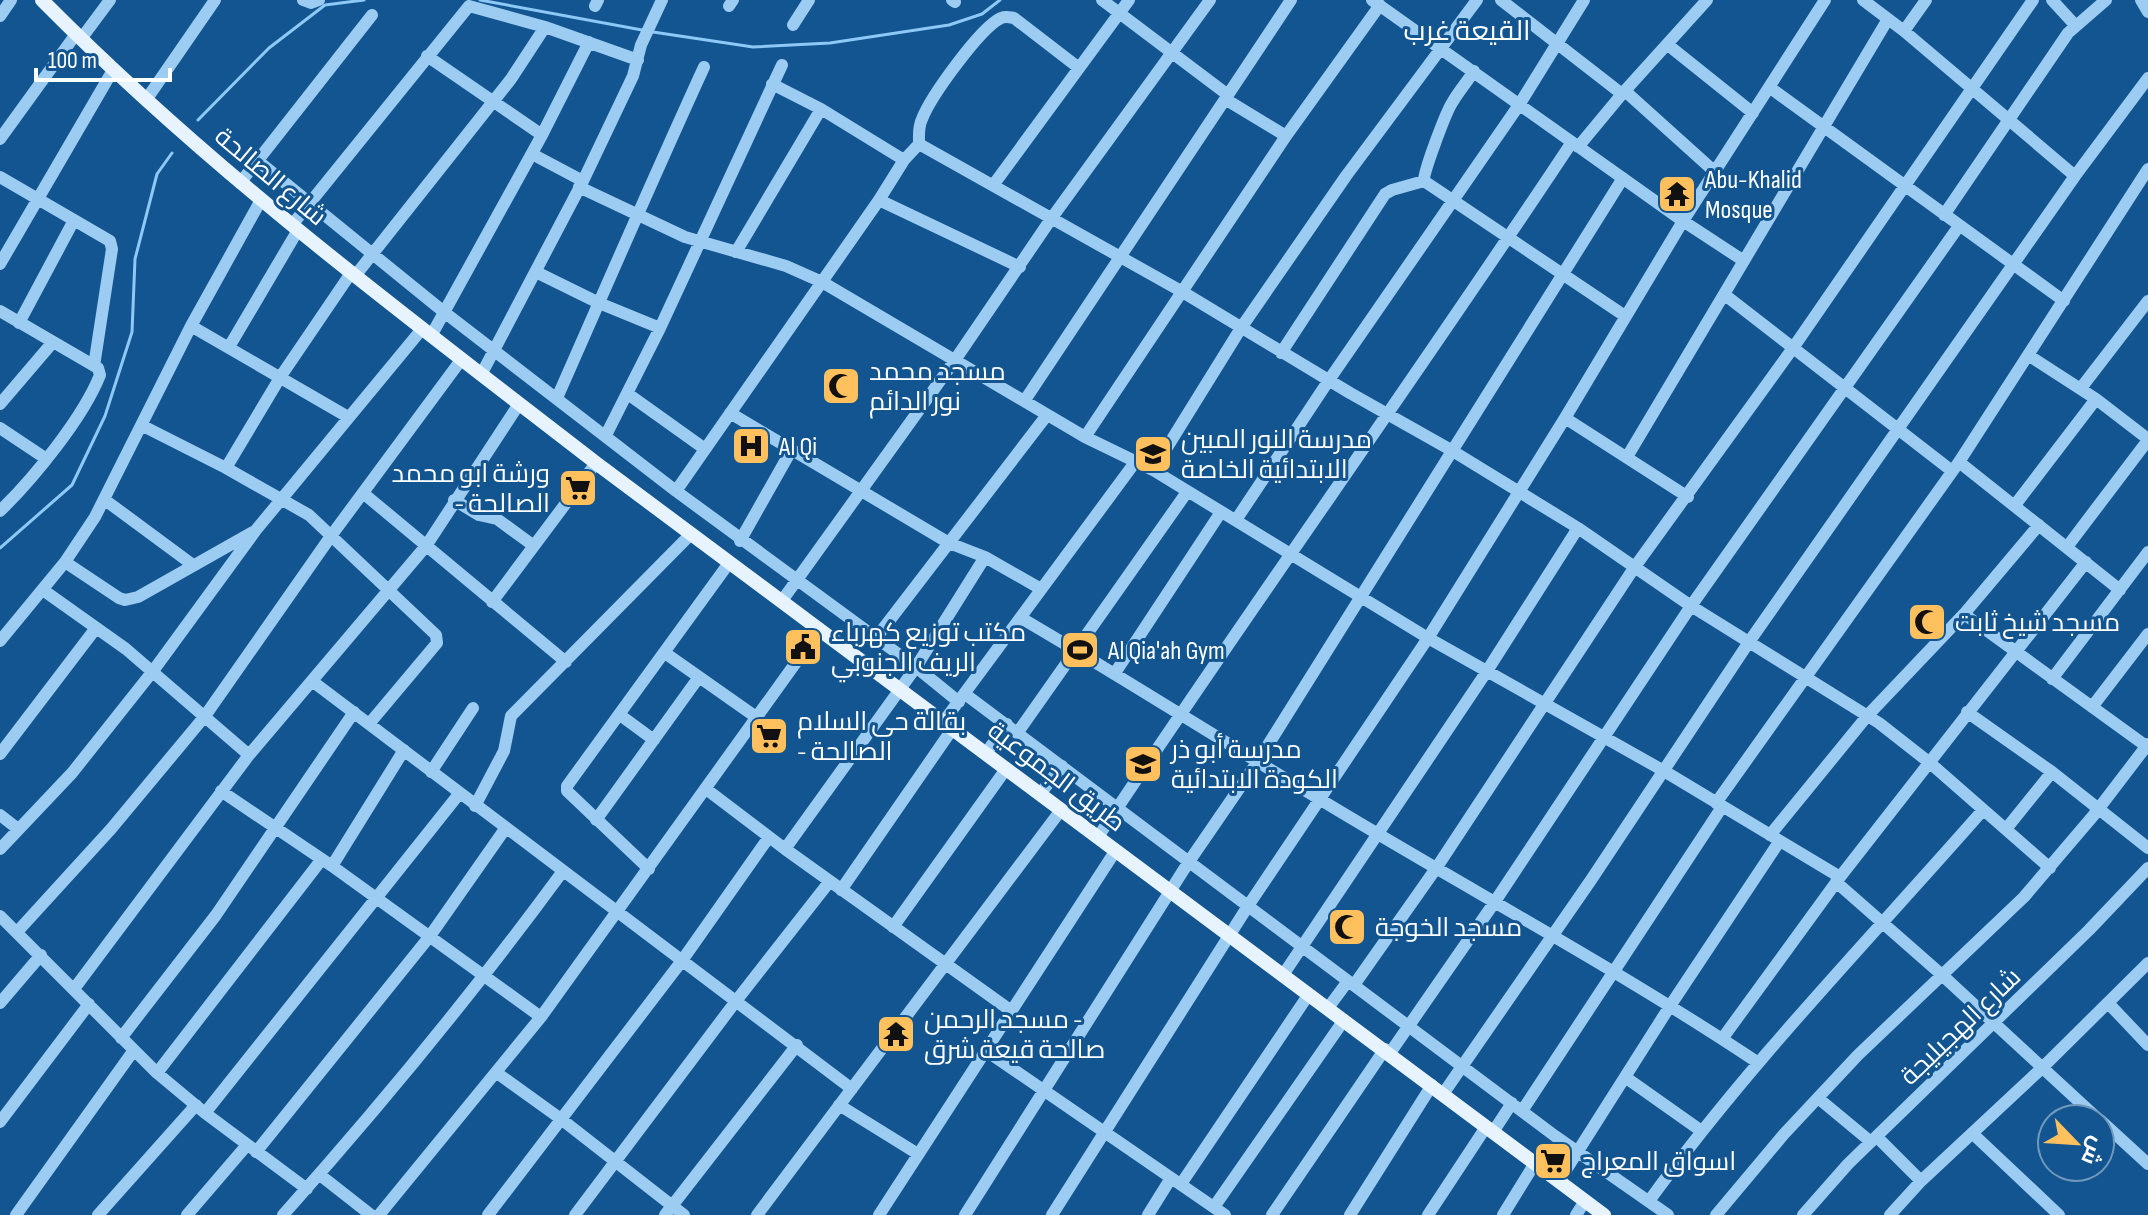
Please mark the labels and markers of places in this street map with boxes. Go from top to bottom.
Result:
place label: Abu-Khalid Mosque [1704,165,1802,226]
temple icon: Abu-Khalid Mosque [1656,173,1698,215]
place label: مسجد محمد نور الدائم [869,357,1006,419]
mosque icon: مسجد محمد نور الدائم [820,365,862,407]
hospital icon: Al Qi [730,425,772,467]
place label: مدرسة النور المبين الابتدائية الخاصة [1181,425,1372,486]
place label: Al Qi [778,432,817,463]
school or university icon: مدرسة النور المبين الابتدائية الخاصة [1132,433,1174,475]
place label: ورشة ابو محمد - الصالحة [391,459,550,520]
supermarket icon: ورشة ابو محمد - الصالحة [557,467,599,509]
mosque icon: مسجد شيخ ثابت [1906,601,1948,643]
place label: مسجد شيخ ثابت [1955,608,2120,639]
place label: مكتب توزيع كهرباء الريف الجنوبي [831,618,1026,683]
public building icon: مكتب توزيع كهرباء الريف الجنوبي [782,626,824,668]
sports icon: Al Qia'ah Gym [1059,629,1101,671]
place label: Al Qia'ah Gym [1107,636,1225,667]
place label: بقالة حي السلام - الصالحة [797,707,966,768]
supermarket icon: بقالة حي السلام - الصالحة [748,715,790,757]
place label: مدرسة أبو ذر الكودة الابتدائية [1169,732,1338,796]
school or university icon: مدرسة أبو ذر الكودة الابتدائية [1122,743,1164,785]
mosque icon: مسجد الخوجة [1326,906,1368,948]
place label: مسجد الخوجة [1375,913,1522,944]
place label: مسجد الرحمن - صالحة قيعة شرق [924,1005,1105,1066]
temple icon: مسجد الرحمن - صالحة قيعة شرق [875,1013,917,1055]
supermarket icon: اسواق المعراج [1532,1140,1574,1182]
place label: اسواق المعراج [1581,1147,1736,1178]

